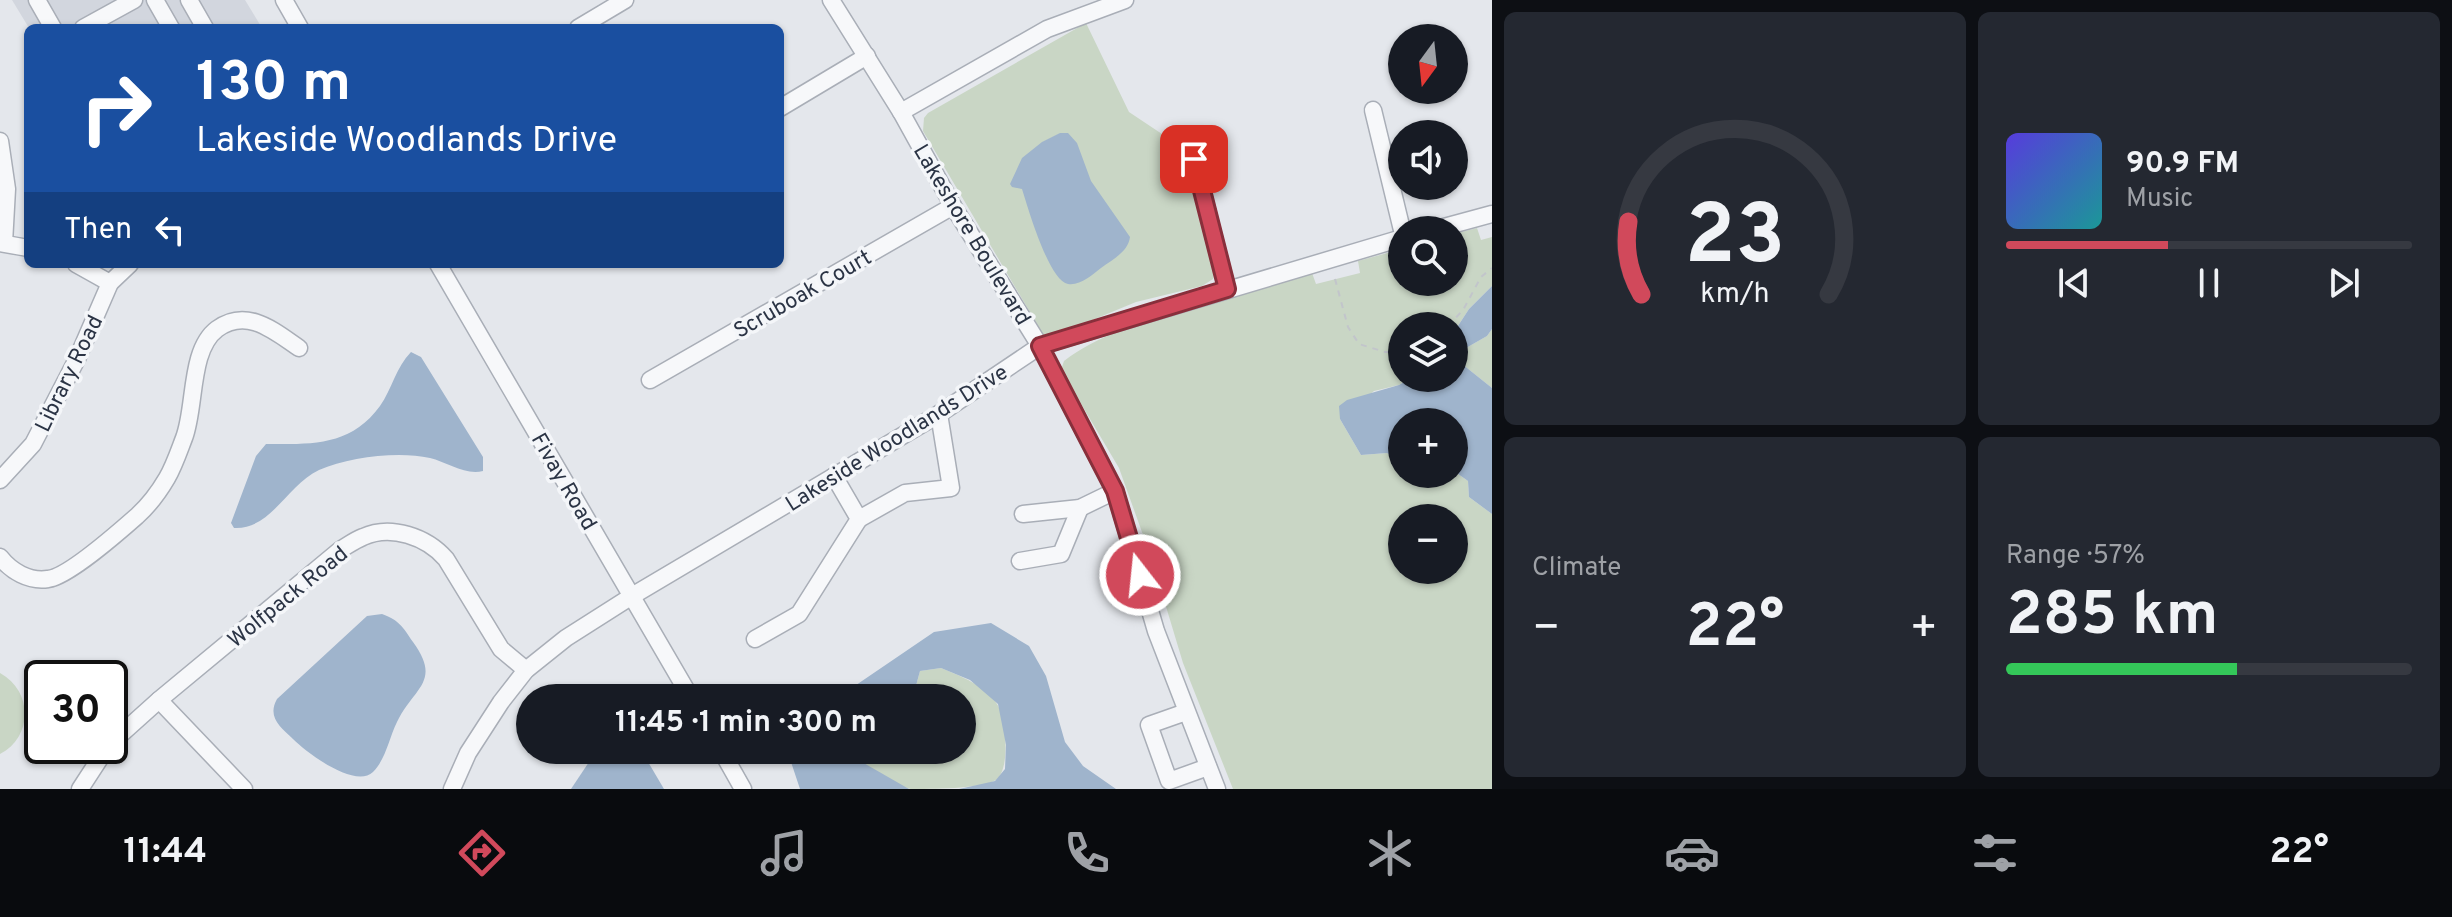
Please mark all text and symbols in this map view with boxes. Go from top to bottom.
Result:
north arrow [1388,24,1468,104]
map controls [1388,24,1468,584]
text: 130 m [196,50,351,120]
icon: right [64,56,168,160]
text: Lakeside Woodlands Drive [196,119,617,165]
button: sound [1388,120,1468,200]
pin [1160,125,1228,193]
icon: arrive [1172,137,1216,181]
street label: Lakeshore Boulevard [906,140,1036,331]
text: 90.9 FM [2126,146,2239,183]
text: Music [2126,183,2193,216]
text: 23 [1685,187,1785,292]
icon: left [148,208,192,252]
text: Then [64,212,132,249]
button: search [1388,216,1468,296]
street label: Scruboak Court [730,245,877,346]
icon: previous [2052,261,2096,305]
icon: pause [2187,261,2231,305]
icon: next [2322,261,2366,305]
text: km/h [1700,277,1770,313]
street label: Library Road [30,311,110,437]
button: layers [1388,312,1468,392]
street label: Lakeside Woodlands Drive [781,359,1014,519]
button: + [1388,408,1468,488]
street label: Fivay Road [524,429,602,536]
button: − [1388,504,1468,584]
position arrow [1098,533,1182,617]
text: Range · 57% [2006,540,2145,573]
street label: Wolfpack Road [223,541,354,655]
text: Climate [1532,552,1621,585]
text: 285 km [2006,580,2218,656]
text: 22° [1686,592,1784,668]
text: − [1532,602,1560,658]
text: + [1910,602,1938,658]
speed limit sign: 30 [24,660,128,764]
text: 11:45 · 1 min · 300 m [615,705,877,742]
icon: directions [454,825,510,881]
icon: music [756,825,812,881]
icon: phone [1059,825,1115,881]
icon: climate [1362,825,1418,881]
icon: car [1664,825,1720,881]
icon: filters [1967,825,2023,881]
text: 11:44 [123,830,207,876]
text: 22° [2270,830,2329,876]

